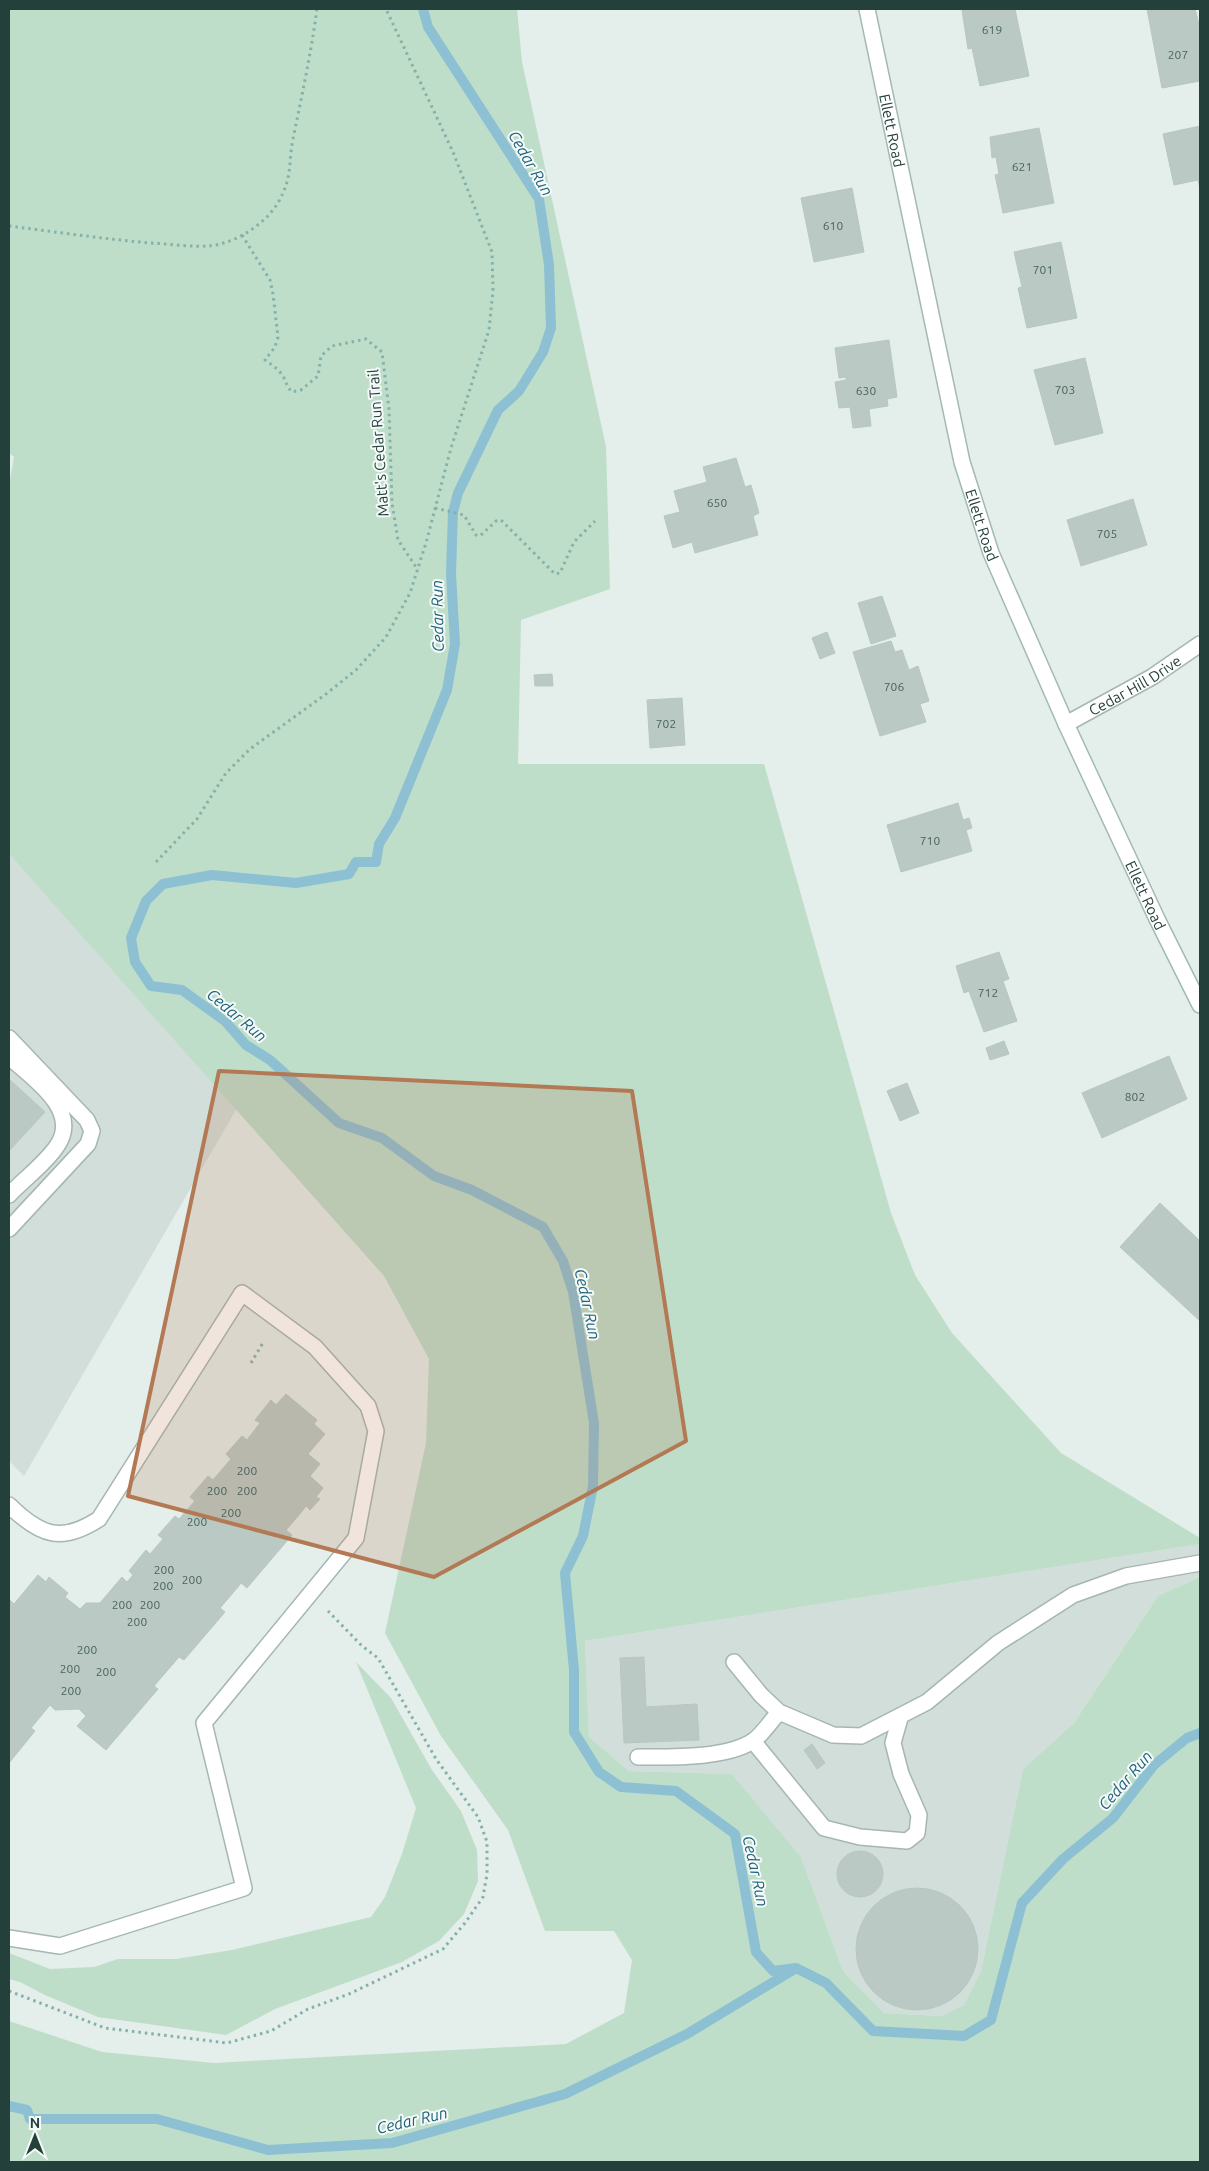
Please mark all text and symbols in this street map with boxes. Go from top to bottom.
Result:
house number: 619 [982,23,1002,36]
house number: 207 [1168,48,1188,61]
street label: Ellett Road [876,92,908,169]
water label: Cedar Run [505,127,557,199]
house number: 621 [1012,160,1032,173]
house number: 610 [823,219,843,232]
house number: 701 [1033,263,1053,276]
street label: Matt's Cedar Run Trail [364,369,392,517]
house number: 703 [1055,383,1075,396]
house number: 630 [856,384,876,397]
street label: Ellett Road [963,487,1002,564]
house number: 650 [707,496,727,509]
house number: 705 [1097,527,1117,540]
water label: Cedar Run [427,580,447,652]
street label: Cedar Hill Drive [1086,651,1184,719]
house number: 706 [884,680,904,693]
house number: 702 [656,717,676,730]
house number: 710 [920,834,940,847]
street label: Ellett Road [1122,858,1169,933]
water label: Cedar Run [204,985,270,1045]
house number: 712 [978,986,998,999]
house number: 802 [1125,1090,1145,1103]
water label: Cedar Run [572,1267,604,1341]
house number: 200 [237,1464,257,1477]
house number: 200 [207,1484,227,1497]
house number: 200 [237,1484,257,1497]
house number: 200 [221,1506,241,1519]
house number: 200 [187,1515,207,1528]
house number: 200 [154,1563,174,1576]
house number: 200 [182,1573,202,1586]
house number: 200 [153,1579,173,1592]
house number: 200 [112,1598,132,1611]
house number: 200 [140,1598,160,1611]
house number: 200 [127,1615,147,1628]
house number: 200 [77,1643,97,1656]
house number: 200 [60,1662,80,1675]
house number: 200 [96,1665,116,1678]
house number: 200 [61,1684,81,1697]
water label: Cedar Run [1094,1747,1156,1813]
water label: Cedar Run [740,1834,772,1908]
water label: Cedar Run [375,2103,449,2137]
north arrow [10,2111,60,2161]
text: N [30,2115,40,2131]

